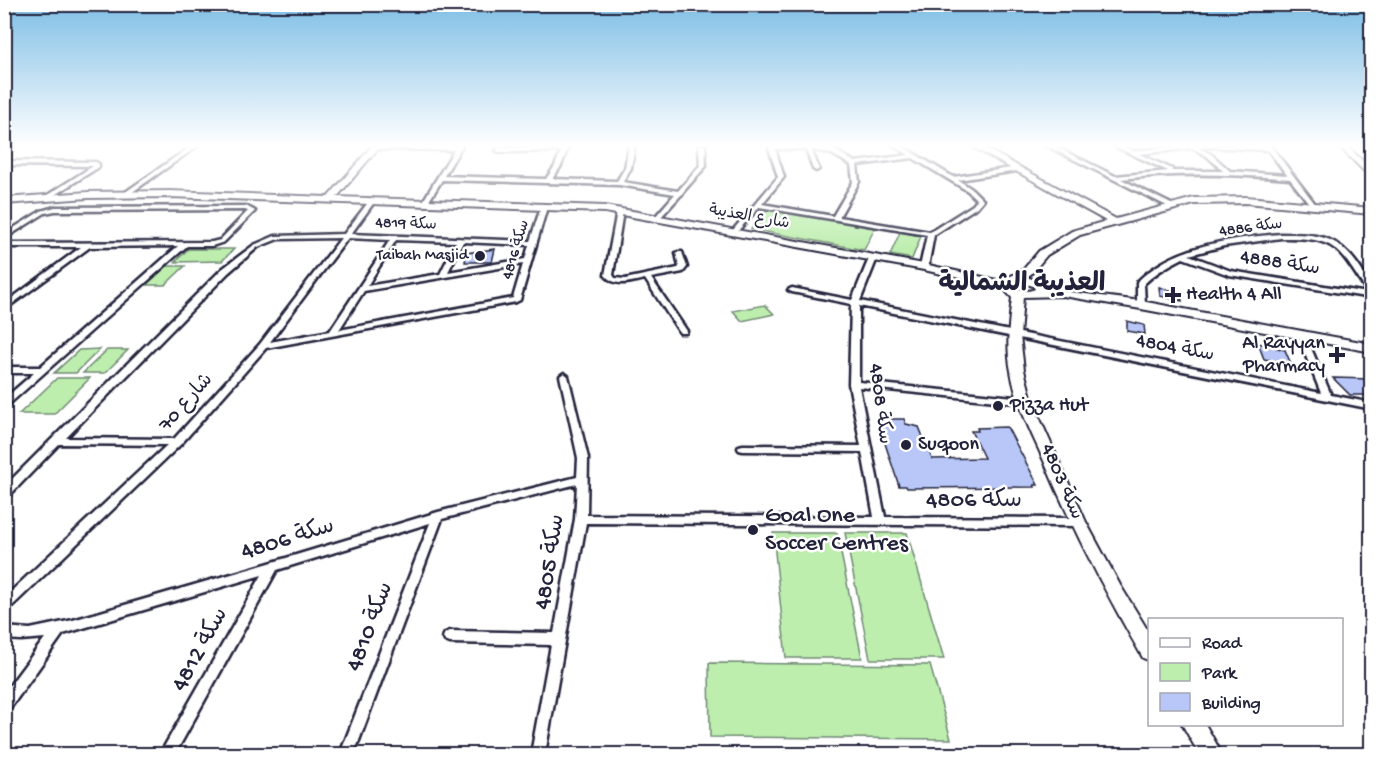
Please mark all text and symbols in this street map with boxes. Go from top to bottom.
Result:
street label: شارع العذيبة [707,201,791,234]
street label: سكة 4819 [375,213,437,236]
street label: سكة 4886 [1218,215,1284,242]
street label: سكة 4816 [498,218,535,282]
street label: سكة 4888 [1238,245,1322,282]
place label: Taibah Masjid [375,247,470,266]
marker: Taibah Masjid [473,249,487,263]
district label: العذيبة الشمالية [939,269,1105,301]
place label: Health 4 All [1186,284,1282,307]
marker: Health 4 All [1164,286,1182,304]
street label: سكة 4804 [1134,329,1216,368]
place label: Al Rayyan Pharmacy [1242,333,1325,379]
marker: Al Rayyan Pharmacy [1330,348,1344,362]
street label: سكة 4808 [863,362,896,446]
street label: شارع 70 [154,369,219,437]
place label: Pizza Hut [1009,395,1090,418]
marker: Pizza Hut [991,399,1005,413]
place label: Suqoon [918,434,979,457]
marker: Suqoon [899,438,913,452]
street label: سكة 4803 [1035,440,1088,523]
street label: سكة 4806 [926,487,1022,516]
place label: Goal One Soccer Centres [765,502,909,559]
street label: سكة 4806 [238,512,338,568]
street label: سكة 4805 [529,512,573,612]
marker: Goal One Soccer Centres [746,523,760,537]
street label: سكة 4810 [341,578,401,676]
street label: سكة 4812 [166,603,236,697]
legend [1148,618,1343,726]
text: Road [1202,634,1243,655]
text: Park [1201,664,1238,685]
text: Building [1201,694,1261,715]

